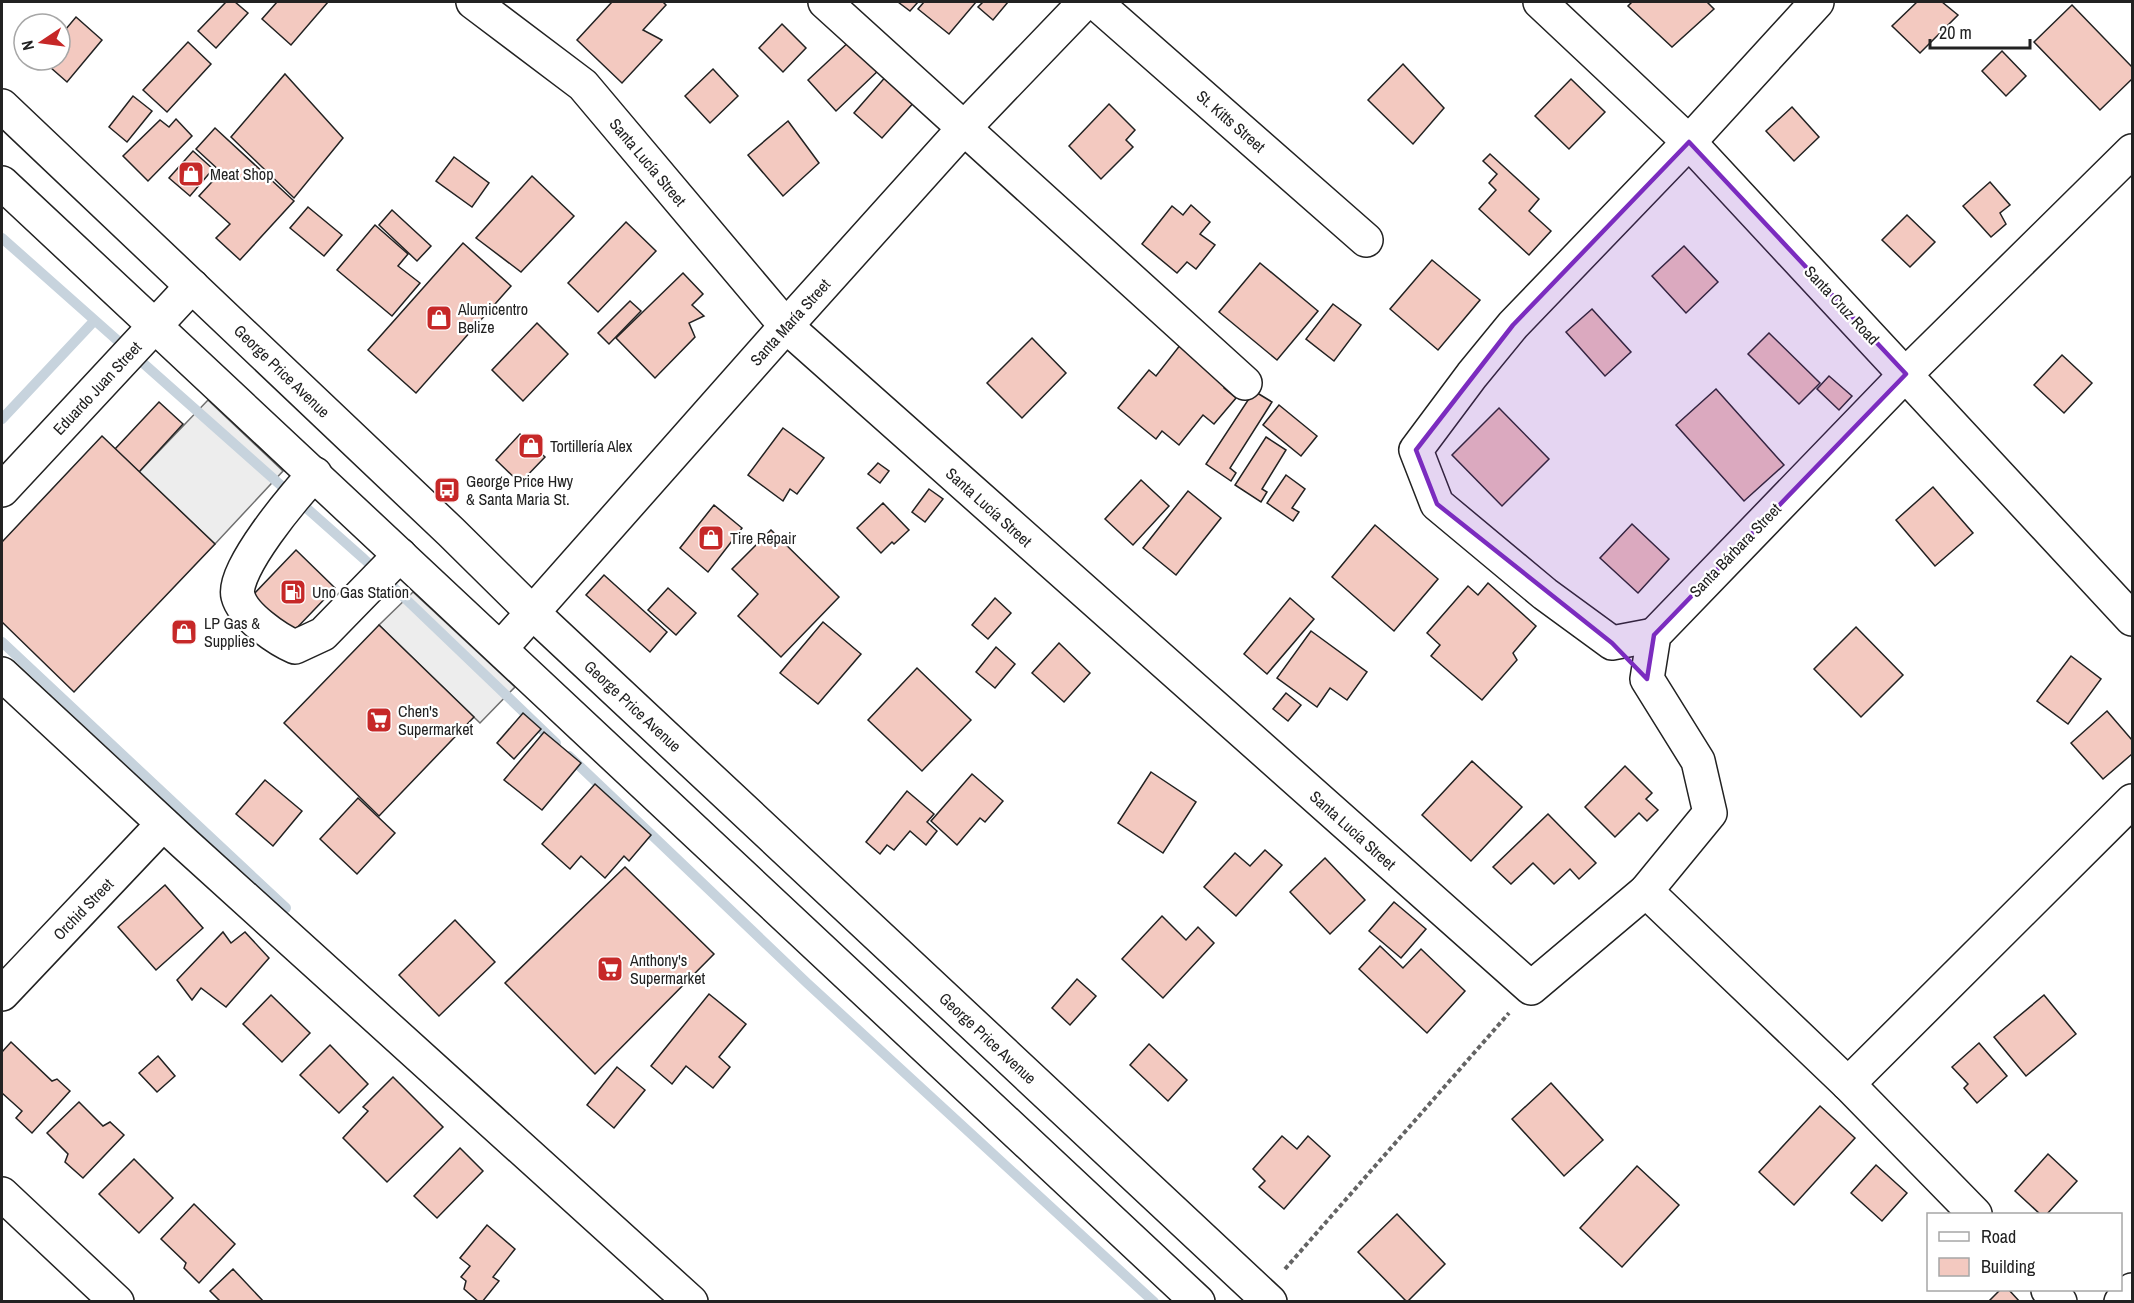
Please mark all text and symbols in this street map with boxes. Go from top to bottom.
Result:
north arrow [12,12,72,72]
scale bar [1930,12,2030,50]
text: 20 m [1939,20,1972,45]
text: N [16,38,39,52]
street label: St. Kitts Street [1192,85,1270,157]
street label: Santa Lucía Street [605,113,692,211]
shop icon: Meat Shop [176,159,206,189]
place label: Meat Shop [210,163,273,185]
street label: Santa Cruz Road [1800,261,1884,349]
street label: Santa María Street [745,273,835,370]
place label: Alumicentro Belize [457,298,528,338]
shop icon: Alumicentro Belize [424,303,454,333]
street label: George Price Avenue [229,320,335,422]
street label: Eduardo Juan Street [48,336,146,440]
shop icon: Tortillería Alex [516,431,546,461]
place label: Tortillería Alex [550,435,633,457]
street label: Santa Lucía Street [941,462,1037,552]
place label: George Price Hwy & Santa Maria St. [466,470,574,510]
bus stop icon: George Price Hwy & Santa Maria St. [432,475,462,505]
street label: Santa Bárbara Street [1684,498,1786,602]
shop icon: Tire Repair [696,523,726,553]
place label: Tire Repair [730,527,797,549]
fuel station icon: Uno Gas Station [278,577,308,607]
place label: Uno Gas Station [312,581,409,603]
place label: LP Gas & Supplies [204,612,260,652]
shop icon: LP Gas & Supplies [169,617,199,647]
street label: George Price Avenue [580,655,686,757]
place label: Chen's Supermarket [398,700,473,740]
supermarket icon: Chen's Supermarket [364,705,394,735]
street label: Santa Lucía Street [1305,785,1401,875]
street label: Orchid Street [48,873,118,945]
place label: Anthony's Supermarket [629,949,705,989]
supermarket icon: Anthony's Supermarket [595,954,625,984]
street label: George Price Avenue [935,987,1041,1089]
legend [1927,1213,2122,1291]
text: Road [1981,1224,2016,1249]
text: Building [1981,1254,2036,1279]

